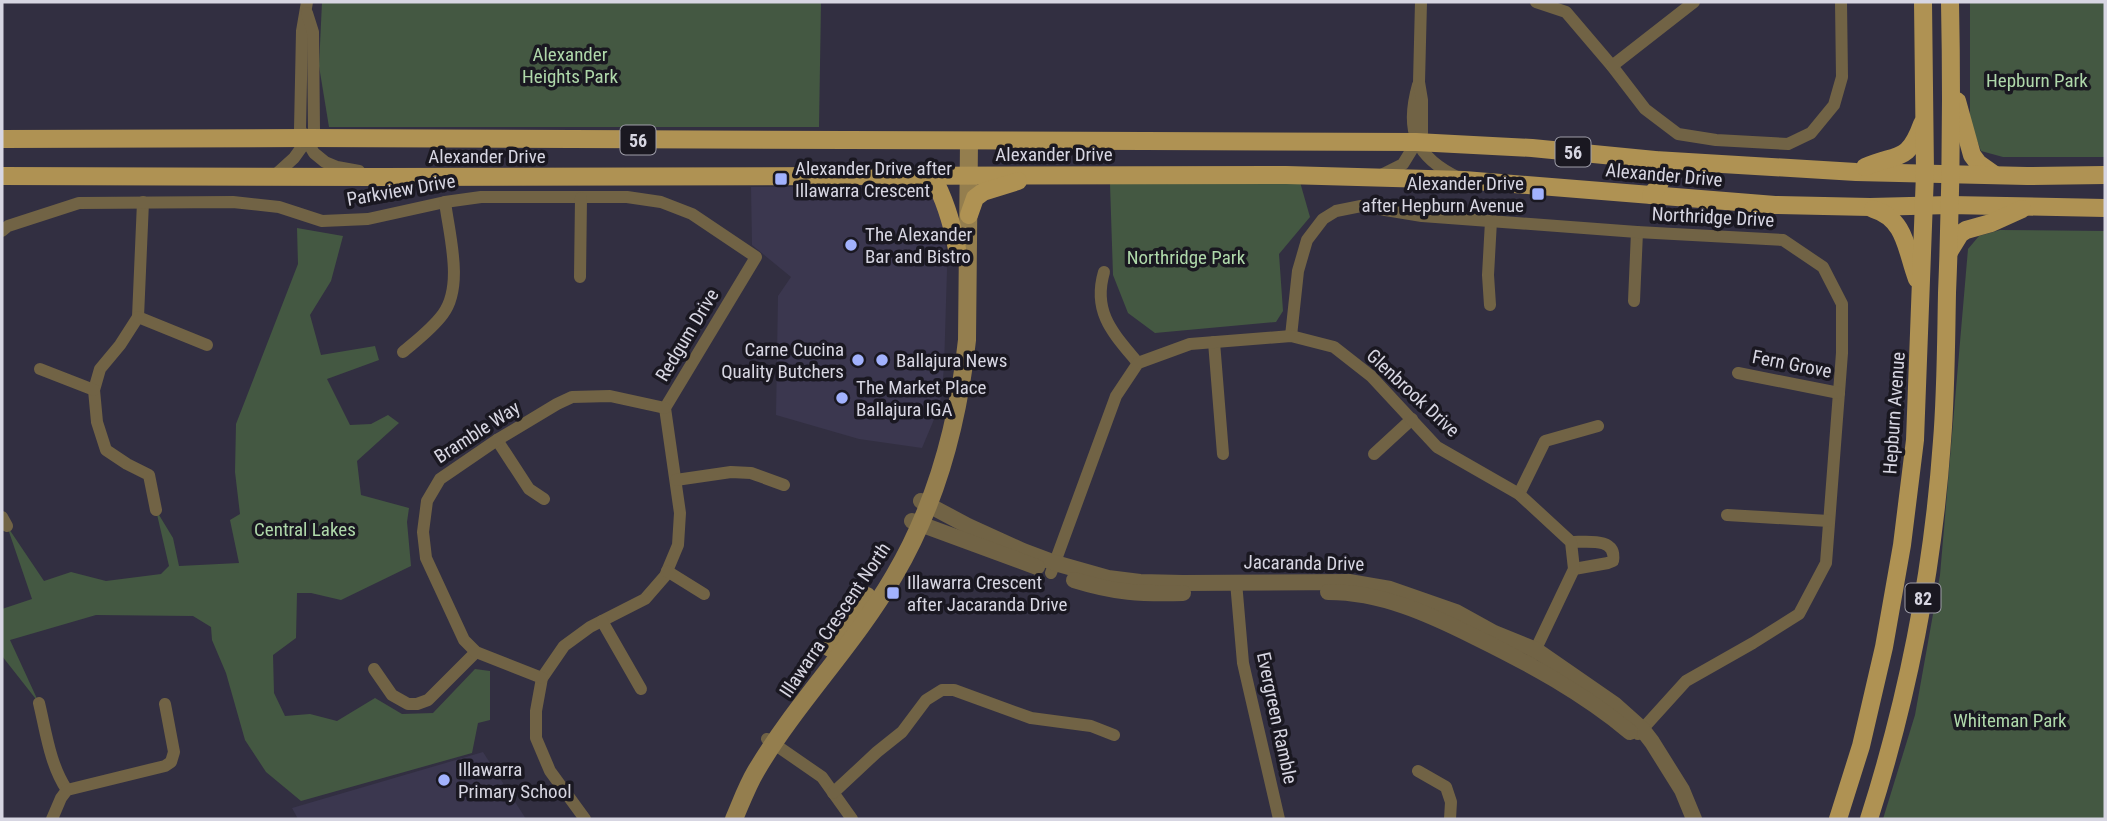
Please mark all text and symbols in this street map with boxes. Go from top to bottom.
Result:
park label: Alexander Heights Park [522,43,618,88]
park label: Hepburn Park [1986,69,2088,92]
road number: 56 [620,125,656,154]
road number: 56 [1556,138,1590,167]
street label: Alexander Drive [995,143,1113,166]
street label: Alexander Drive [428,145,546,168]
place label: Alexander Drive after Illawarra Crescent [795,157,952,202]
street label: Alexander Drive [1605,158,1723,192]
street label: Parkview Drive [345,169,457,211]
marker: Alexander Drive after Illawarra Crescent [773,171,789,187]
place label: Alexander Drive after Hepburn Avenue [1362,172,1524,217]
marker: Alexander Drive after Hepburn Avenue [1530,186,1546,202]
street label: Northridge Drive [1651,202,1775,232]
place label: The Alexander Bar and Bistro [865,223,973,268]
marker: The Alexander Bar and Bistro [843,237,859,253]
park label: Northridge Park [1127,246,1246,269]
street label: Redgum Drive [650,285,724,385]
place label: Carne Cucina Quality Butchers [721,338,844,383]
street label: Glenbrook Drive [1362,344,1464,442]
street label: Fern Grove [1750,345,1834,383]
place label: Ballajura News [896,349,1007,372]
street label: Hepburn Avenue [1878,351,1910,475]
marker: Carne Cucina Quality Butchers [850,352,866,368]
marker: Ballajura News [874,352,890,368]
place label: The Market Place Ballajura IGA [856,376,987,421]
marker: The Market Place Ballajura IGA [834,390,850,406]
street label: Bramble Way [430,396,524,468]
park label: Central Lakes [254,518,356,541]
street label: Illawarra Crescent North [775,538,895,702]
street label: Jacaranda Drive [1243,550,1365,576]
place label: Illawarra Crescent after Jacaranda Drive [907,571,1068,616]
road number: 82 [1906,584,1940,612]
marker: Illawarra Crescent after Jacaranda Drive [885,585,901,601]
street label: Evergreen Ramble [1252,650,1302,786]
park label: Whiteman Park [1953,709,2067,732]
place label: Illawarra Primary School [458,758,572,803]
marker: Illawarra Primary School [436,772,452,788]

